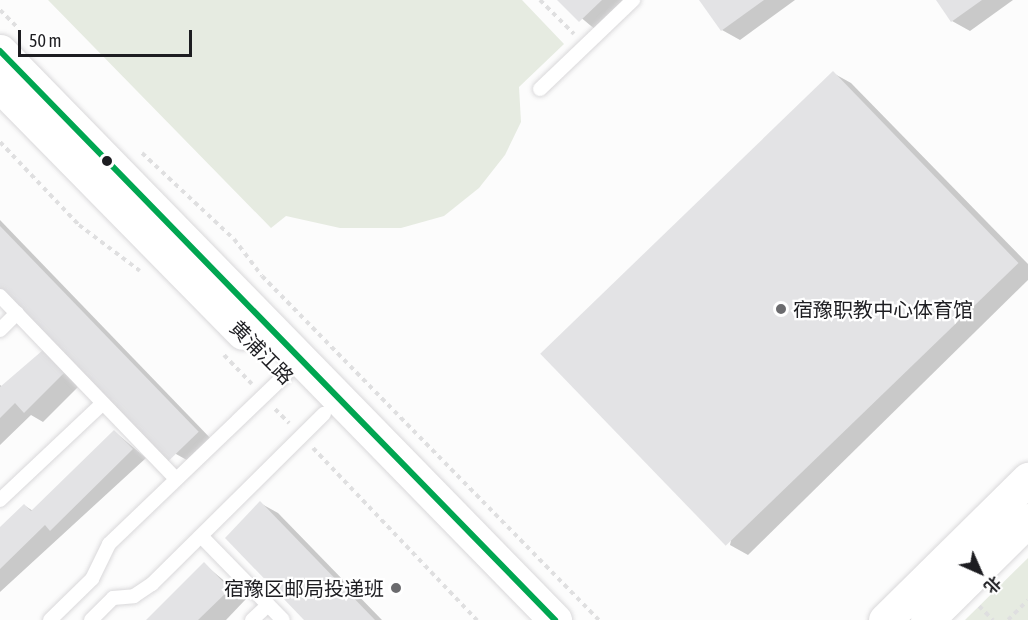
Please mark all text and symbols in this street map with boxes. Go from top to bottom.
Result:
scale bar [21,18,195,56]
text: 50 m [29,30,61,51]
unlabelled marker [101,155,113,167]
place label: 宿豫职教中心体育馆 [793,297,973,321]
marker: 宿豫职教中心体育馆 [774,302,788,316]
street label: 黄浦江路 [225,315,299,389]
north arrow [950,542,1010,602]
text: 北 [981,573,1005,597]
place label: 宿豫区邮局投递班 [224,576,384,600]
marker: 宿豫区邮局投递班 [389,581,403,595]

